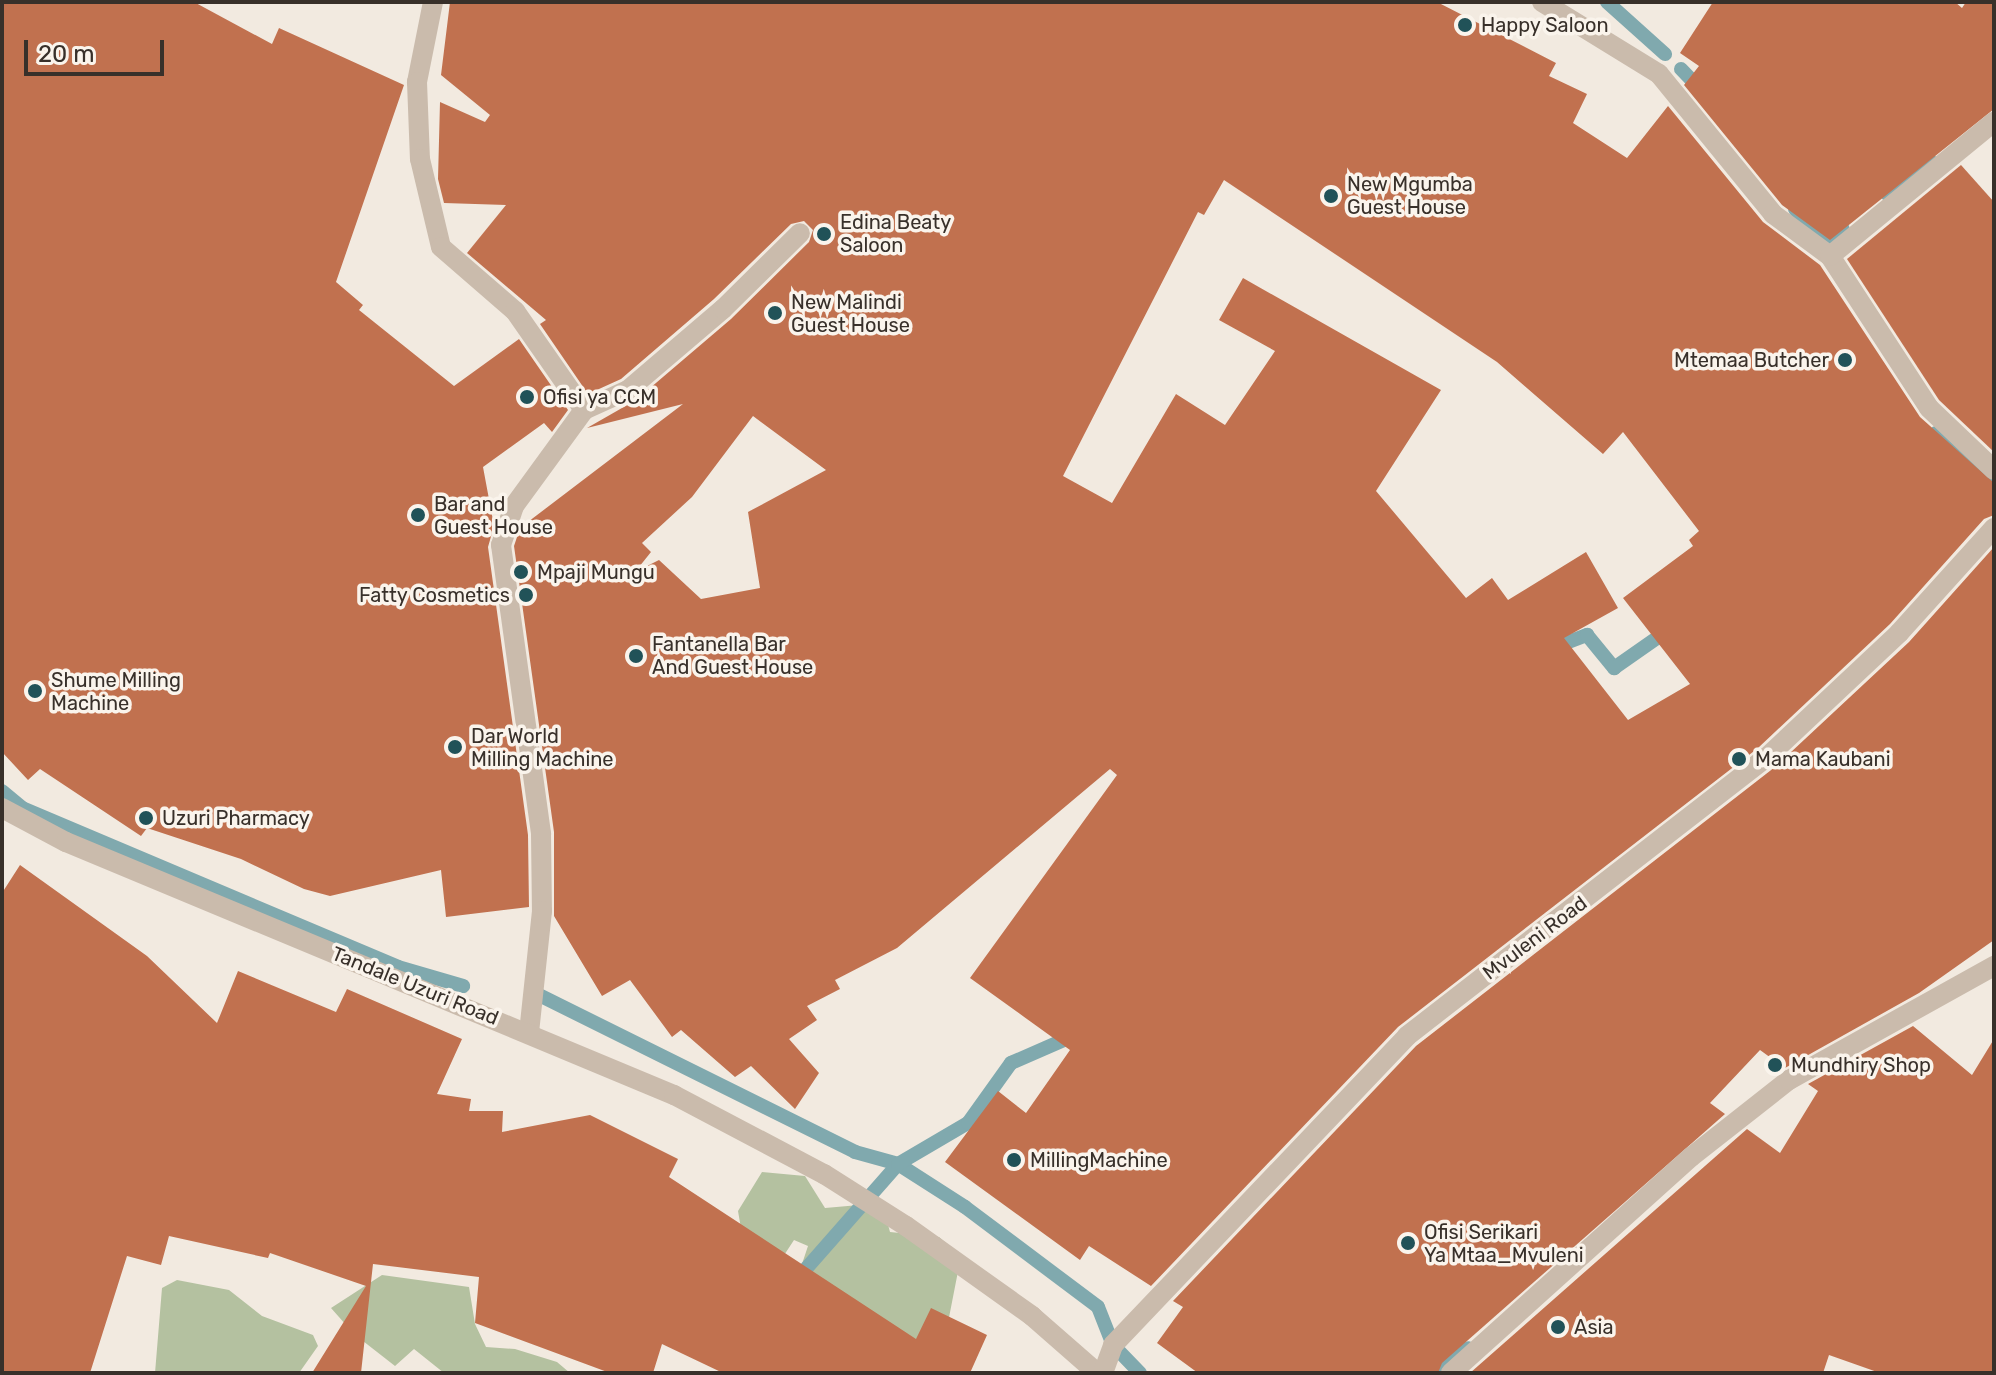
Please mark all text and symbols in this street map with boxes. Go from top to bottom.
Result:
place label: Happy Saloon [1481,13,1609,37]
marker: Happy Saloon [1456,16,1474,34]
scale bar [28,24,168,74]
text: 20 m [38,40,95,68]
place label: New Mgumba Guest House [1347,172,1473,219]
marker: New Mgumba Guest House [1322,187,1340,205]
place label: Edina Beaty Saloon [840,210,951,257]
marker: Edina Beaty Saloon [815,225,833,243]
place label: New Malindi Guest House [791,290,910,337]
marker: New Malindi Guest House [766,304,784,322]
place label: Mtemaa Butcher [1674,348,1829,372]
marker: Mtemaa Butcher [1836,351,1854,369]
place label: Ofisi ya CCM [543,385,657,409]
marker: Ofisi ya CCM [518,388,536,406]
place label: Bar and Guest House [434,492,553,539]
marker: Bar and Guest House [409,506,427,524]
place label: Mpaji Mungu [537,560,655,584]
marker: Mpaji Mungu [512,563,530,581]
place label: Fatty Cosmetics [359,583,510,607]
marker: Fatty Cosmetics [517,586,535,604]
place label: Fantanella Bar And Guest House [652,632,813,679]
marker: Fantanella Bar And Guest House [627,647,645,665]
place label: Shume Milling Machine [51,668,181,715]
marker: Shume Milling Machine [26,682,44,700]
place label: Dar World Milling Machine [471,724,614,771]
marker: Dar World Milling Machine [446,738,464,756]
place label: Mama Kaubani [1755,747,1890,771]
marker: Mama Kaubani [1730,750,1748,768]
place label: Uzuri Pharmacy [162,806,310,830]
marker: Uzuri Pharmacy [137,809,155,827]
street label: Mvuleni Road [1478,891,1592,985]
street label: Tandale Uzuri Road [328,942,502,1030]
place label: Mundhiry Shop [1791,1053,1932,1077]
marker: Mundhiry Shop [1766,1056,1784,1074]
place label: MillingMachine [1030,1148,1168,1172]
marker: MillingMachine [1005,1151,1023,1169]
place label: Ofisi Serikari Ya Mtaa_Mvuleni [1424,1220,1584,1267]
marker: Ofisi Serikari Ya Mtaa_Mvuleni [1399,1234,1417,1252]
place label: Asia [1574,1315,1613,1339]
marker: Asia [1549,1318,1567,1336]

